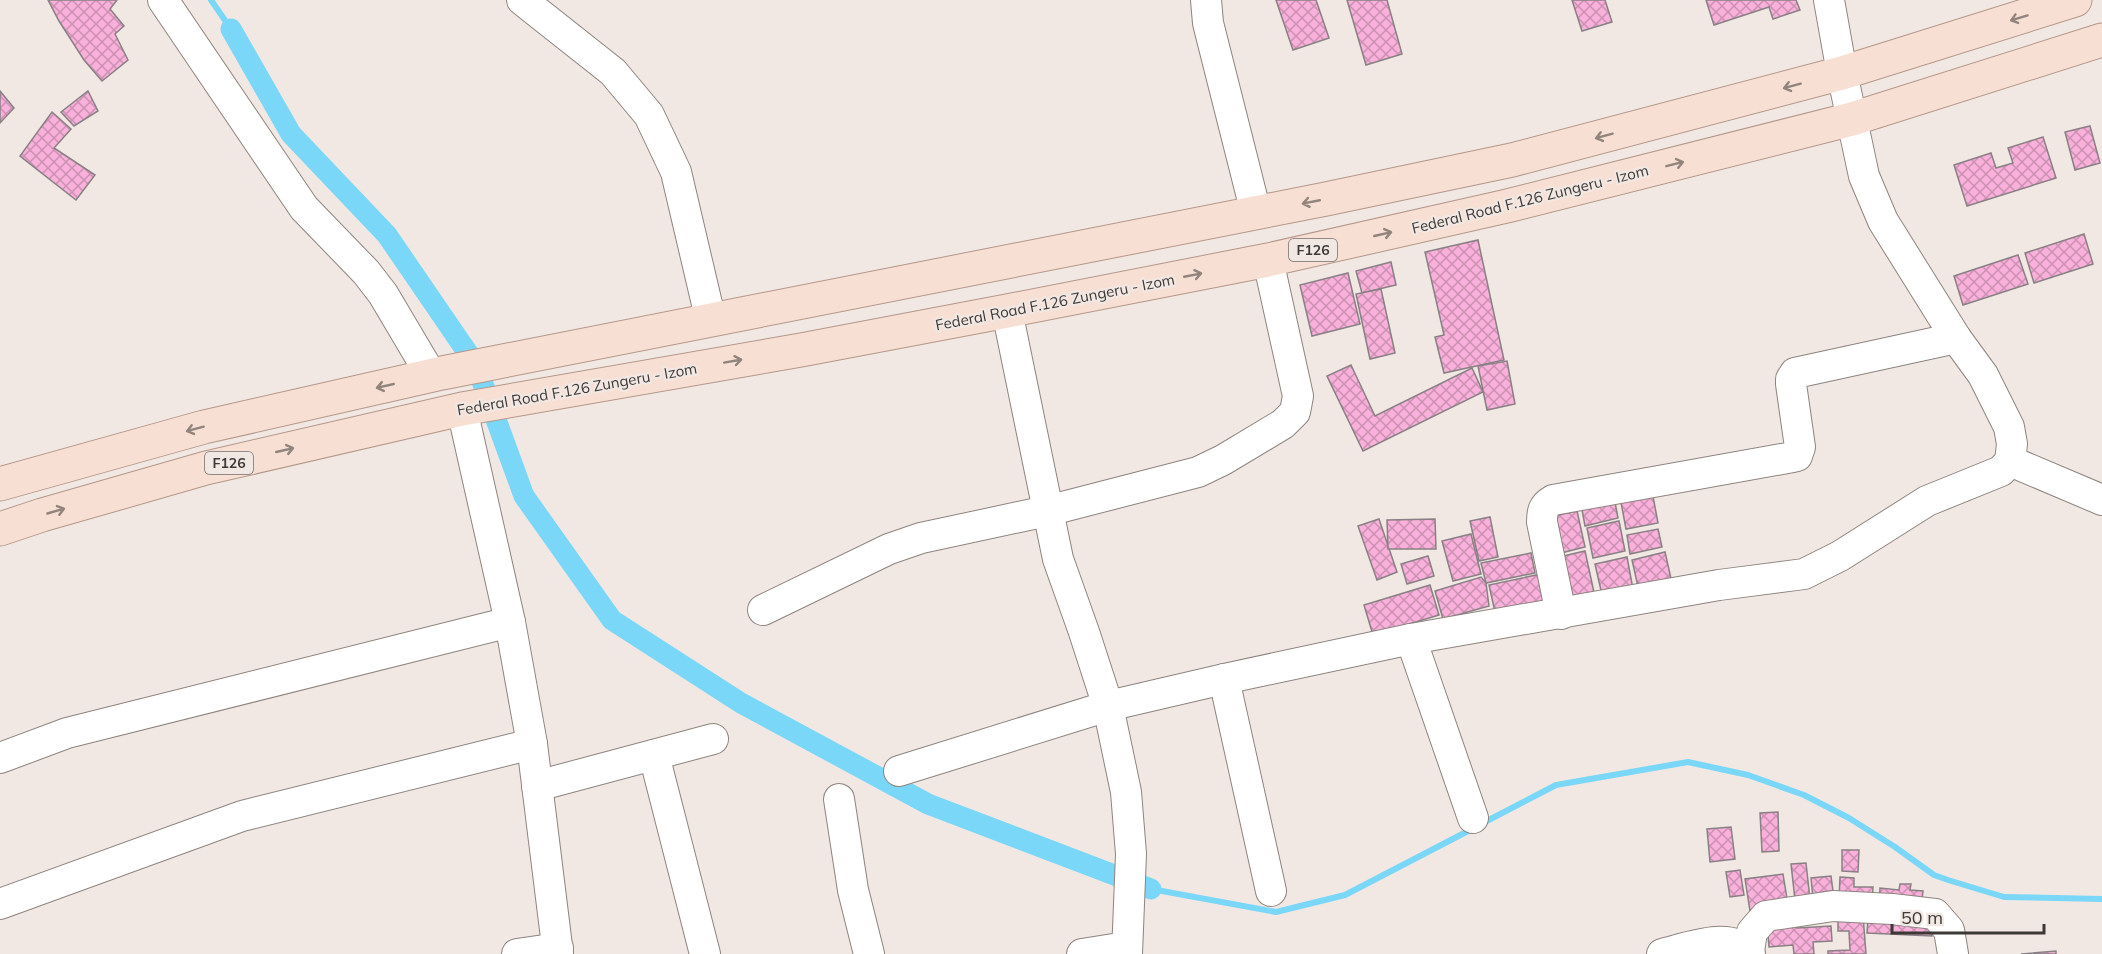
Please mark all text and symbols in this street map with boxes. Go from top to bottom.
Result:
one-way arrow [2010,13,2029,24]
one-way arrow [1783,81,1802,93]
one-way arrow [1595,131,1614,142]
one-way arrow [1665,157,1684,169]
street label: Federal Road F.126 Zungeru - Izom [1410,160,1650,238]
one-way arrow [1302,197,1322,208]
one-way arrow [1373,228,1393,239]
road number: F126 [1289,239,1337,261]
street label: Federal Road F.126 Zungeru - Izom [934,269,1176,335]
one-way arrow [1182,269,1202,280]
one-way arrow [722,356,742,367]
street label: Federal Road F.126 Zungeru - Izom [455,359,699,419]
one-way arrow [375,380,394,392]
one-way arrow [186,424,205,436]
one-way arrow [274,444,294,455]
road number: F126 [205,452,253,474]
one-way arrow [46,505,65,516]
scale bar [1892,897,2044,935]
text: 50 m [1901,906,1943,929]

